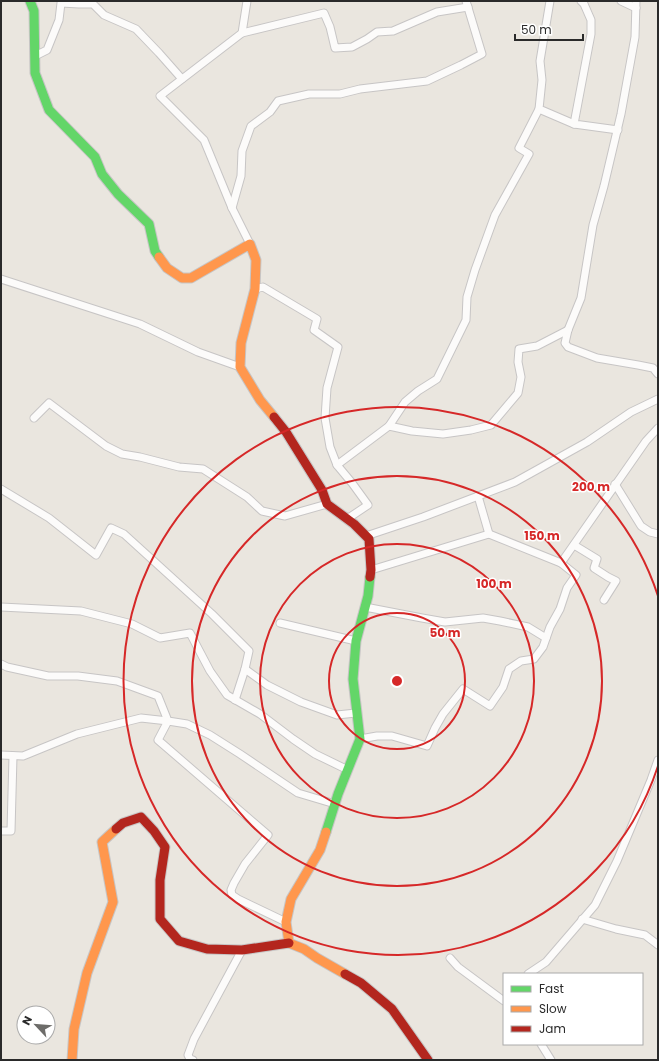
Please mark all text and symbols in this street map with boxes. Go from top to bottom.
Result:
scale bar [515,16,583,42]
text: 50 m [521,21,552,38]
text: 200 m [572,478,610,495]
text: 150 m [524,527,560,544]
text: 100 m [476,575,512,592]
text: 50 m [430,624,461,641]
centre of rings [390,674,404,688]
legend [503,973,643,1045]
text: Fast [539,980,564,997]
text: Slow [539,1000,567,1017]
north arrow [16,1005,56,1045]
text: N [18,1013,36,1028]
text: Jam [539,1020,566,1037]

